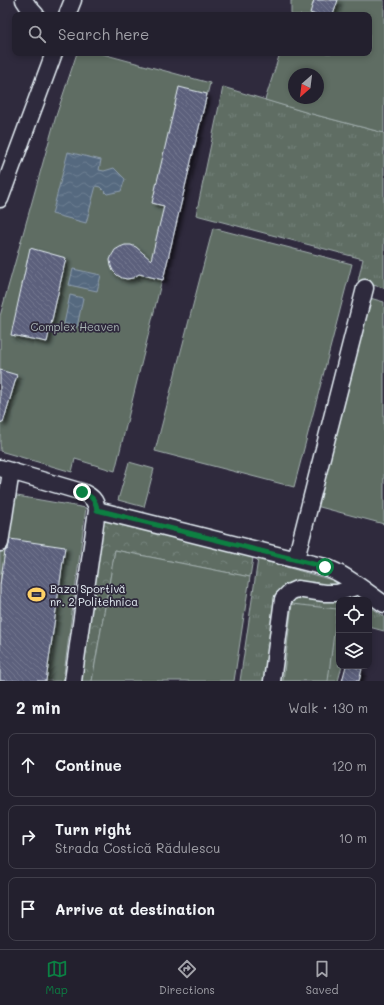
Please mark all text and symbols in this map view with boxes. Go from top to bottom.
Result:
search box [12,12,372,56]
icon: search [26,23,48,45]
text: Search here [58,24,149,44]
north arrow [288,68,324,104]
park label: Complex Heaven [31,319,119,334]
route end [73,483,91,501]
route start [316,558,334,576]
place label: Baza Sportivă nr. 2 Politehnica [50,581,138,609]
sports icon: Baza Sportivă nr. 2 Politehnica [27,584,47,604]
map controls [336,597,372,669]
button: locate [336,597,372,633]
button: layers [336,633,372,669]
text: 2 min [16,696,61,718]
text: Walk · 130 m [288,699,368,716]
icon: ahead [17,754,39,776]
text: Continue [55,755,122,775]
text: 120 m [331,757,367,774]
text: Turn right [55,819,132,839]
icon: right [17,826,39,848]
text: 10 m [339,829,367,846]
text: Strada Costică Rădulescu [55,839,220,856]
icon: arrive [17,898,39,920]
text: Arrive at destination [55,899,215,919]
tab: Map [46,958,68,997]
tab: Directions [159,958,215,997]
tab: Saved [306,958,338,997]

